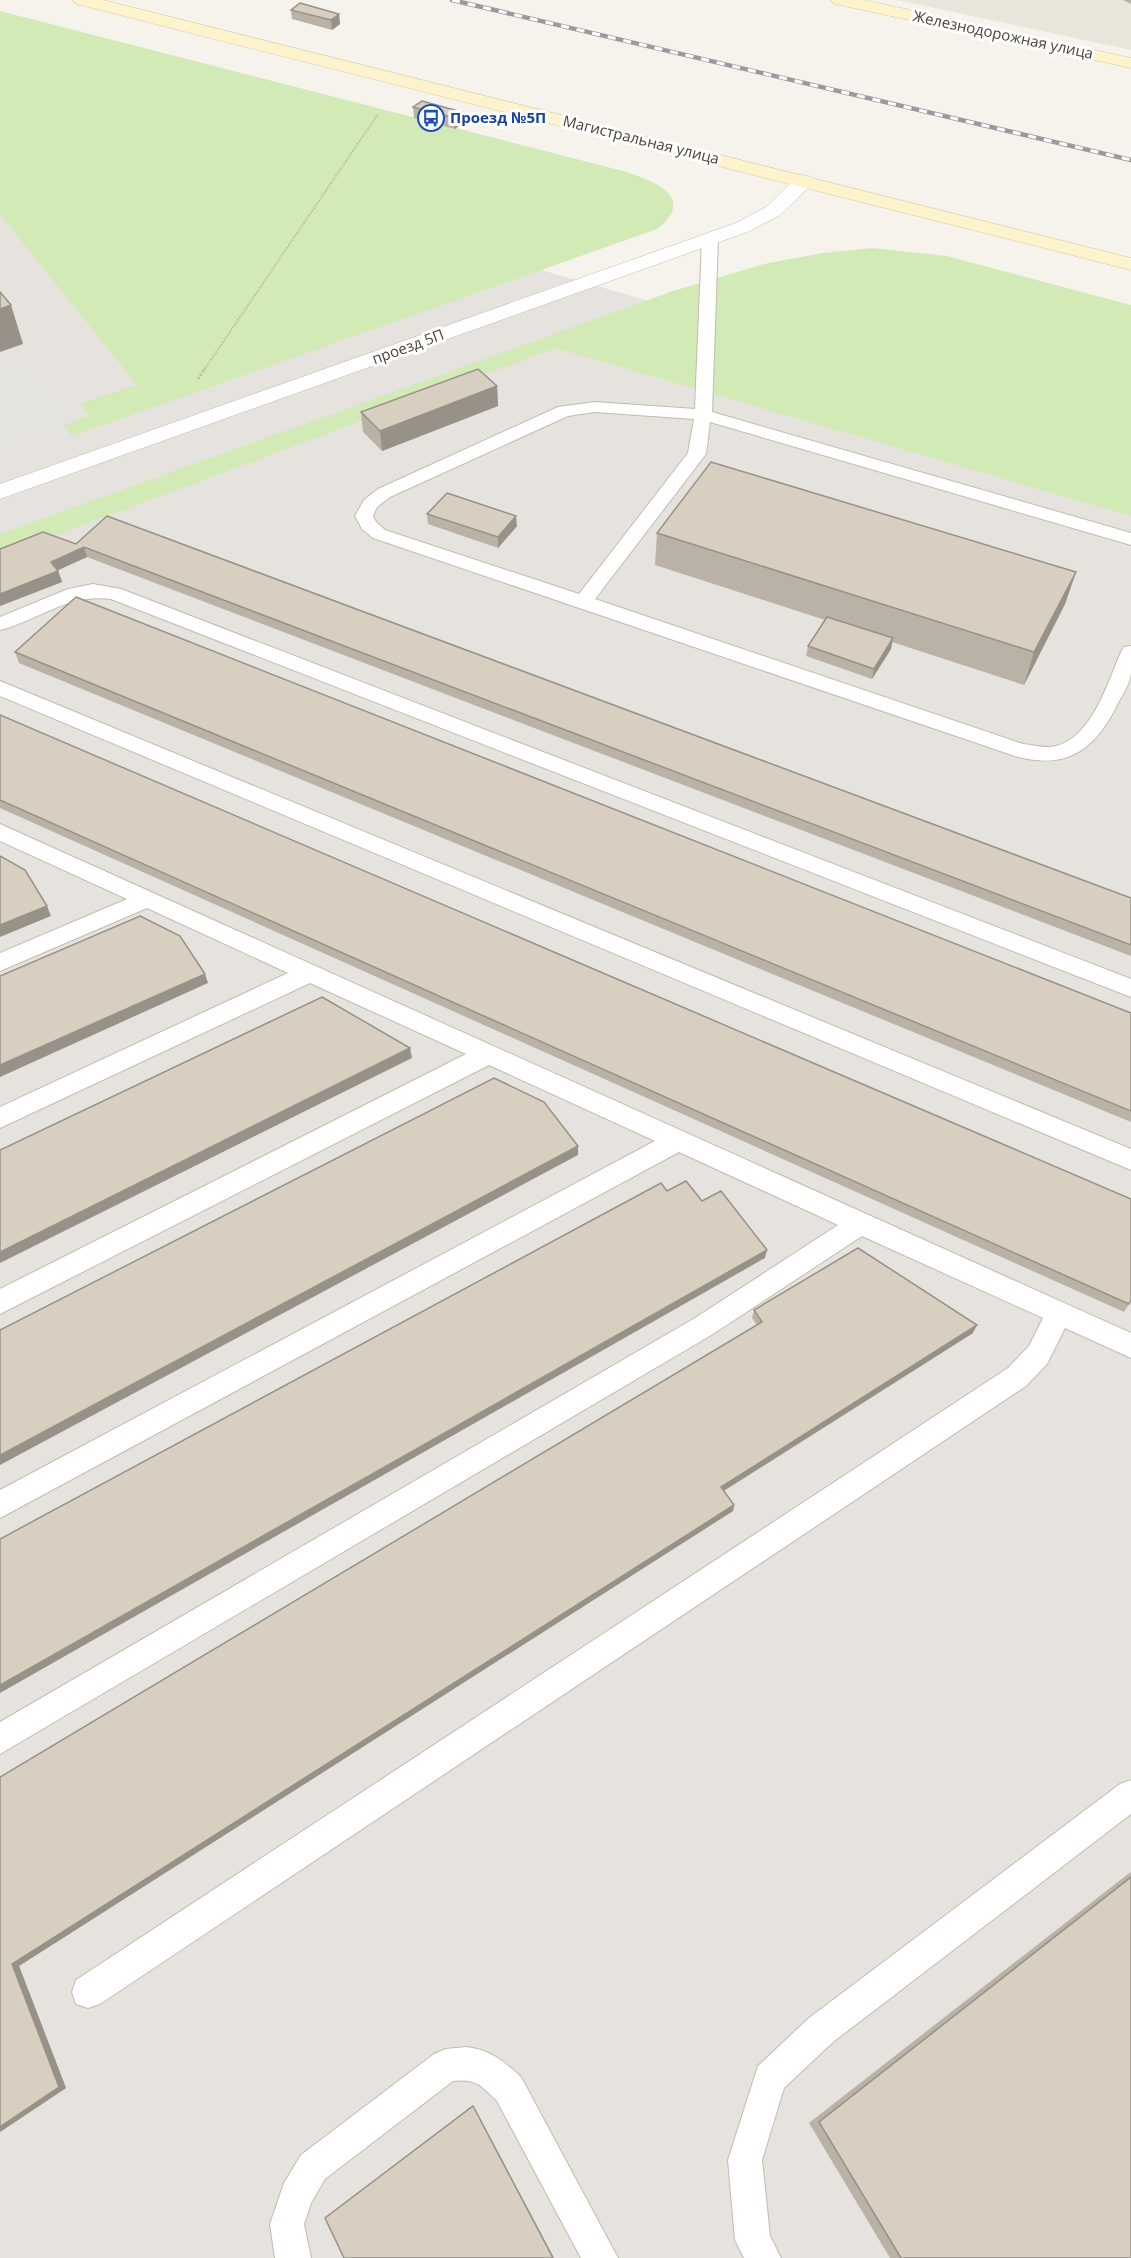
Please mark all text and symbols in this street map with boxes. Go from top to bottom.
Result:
street label: Железнодорожная улица [911,5,1095,63]
bus stop icon: Проезд №5П [416,103,446,133]
place label: Проезд №5П [450,107,546,127]
street label: Магистральная улица [561,110,721,168]
street label: проезд 5П [369,324,446,368]

